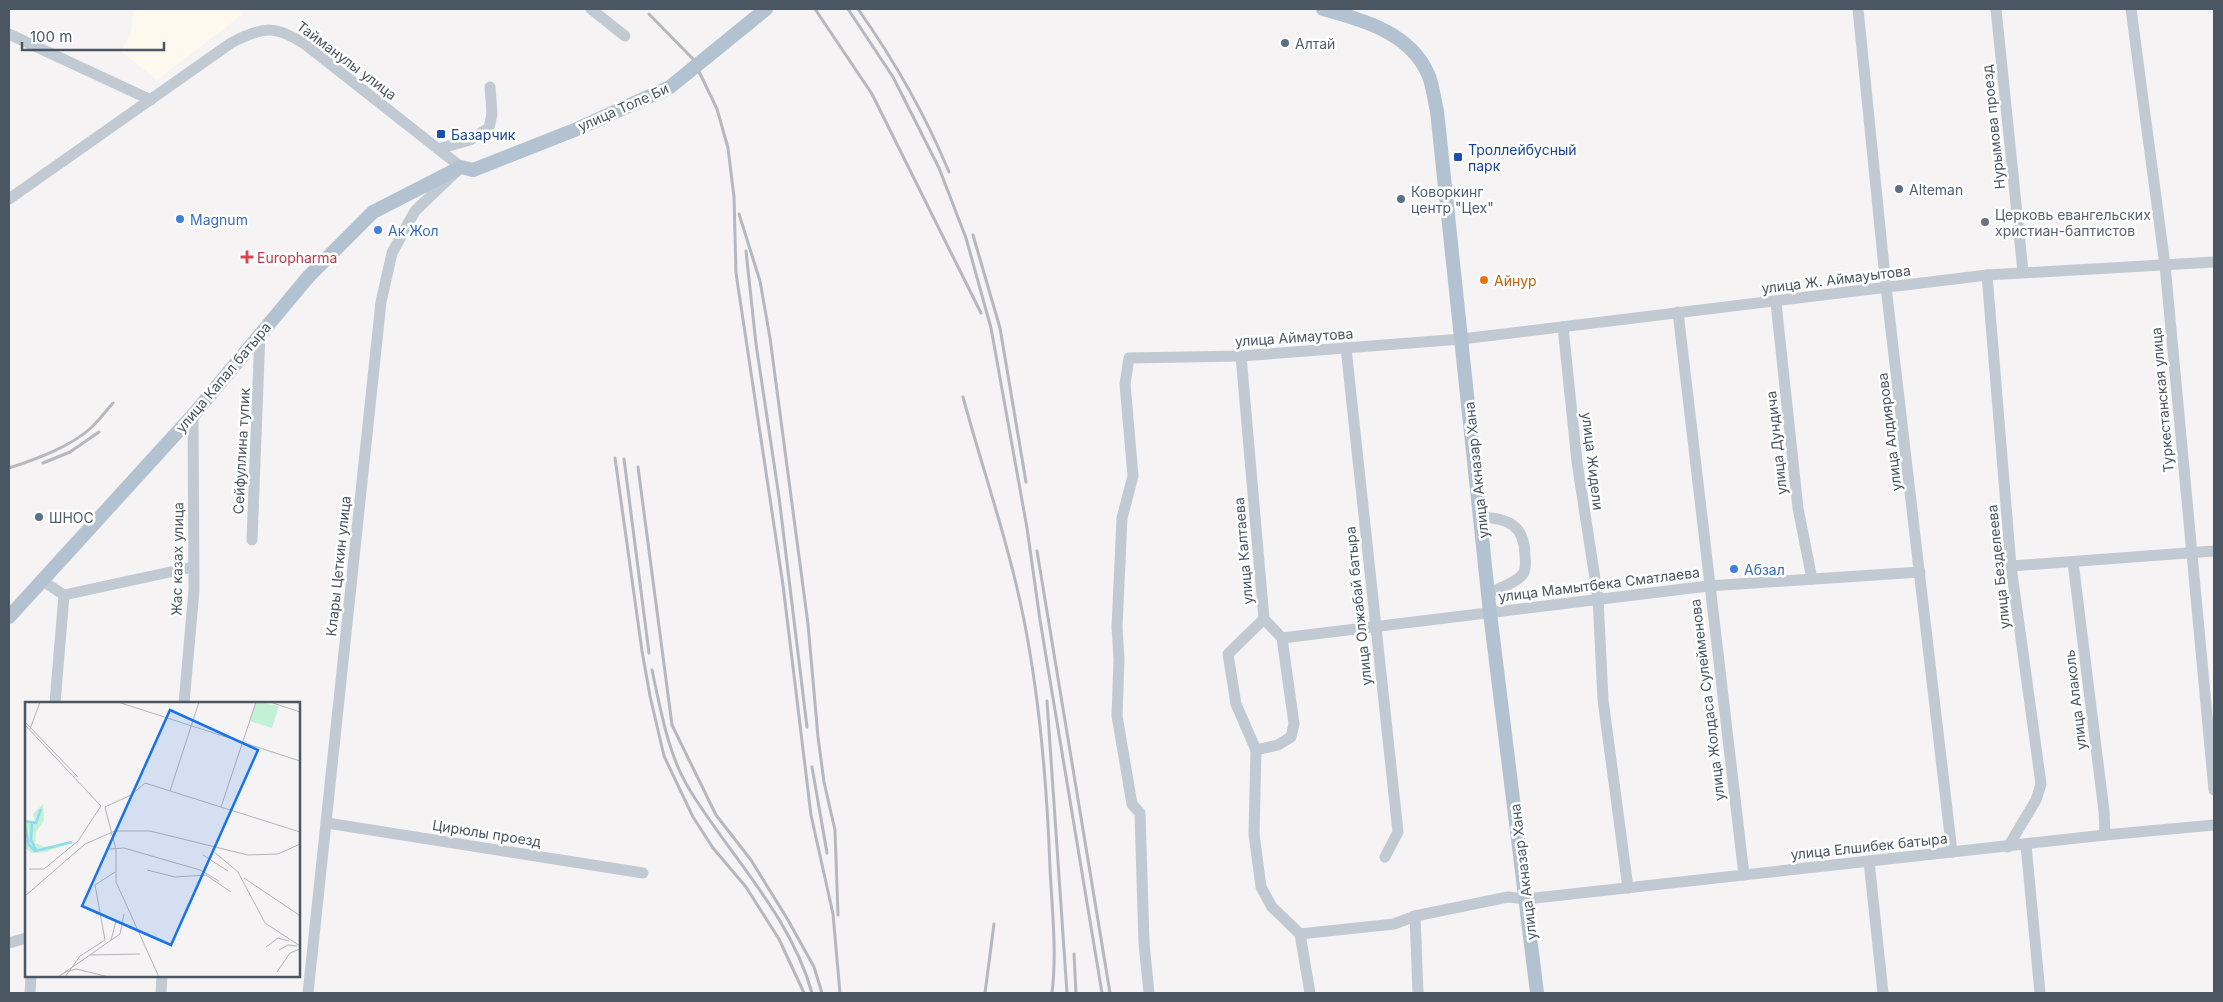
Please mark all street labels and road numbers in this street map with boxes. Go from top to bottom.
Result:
street label: Тайманулы улица [294,17,400,103]
street label: Нурымова проезд [1978,64,2008,190]
street label: улица Толе Би [575,79,671,135]
street label: улица Ж. Аймауытова [1760,261,1912,297]
street label: улица Капал батыра [172,318,274,436]
street label: улица Аймаутова [1234,324,1354,350]
street label: Туркестанская улица [2147,327,2177,473]
street label: улица Алдиярова [1873,372,1905,492]
street label: Сейфуллина тупик [229,387,253,515]
street label: улица Дундича [1762,390,1790,496]
street label: улица Акназар Хана [1460,401,1492,539]
street label: улица Жидели [1579,411,1607,511]
street label: Клары Цеткин улица [322,495,354,637]
street label: улица Калтаева [1230,497,1256,605]
street label: Жас казах улица [168,502,186,616]
street label: улица Безделеева [1983,504,2013,630]
street label: улица Олжабай батыра [1341,526,1375,686]
street label: улица Мамытбека Сматлаева [1497,563,1701,605]
street label: улица Жолдаса Сулейменова [1686,598,1728,802]
street label: улица Алаколь [2060,649,2090,751]
street label: улица Акназар Хана [1506,803,1540,941]
street label: Цирюлы проезд [431,816,543,850]
street label: улица Елшибек батыра [1790,829,1948,863]

